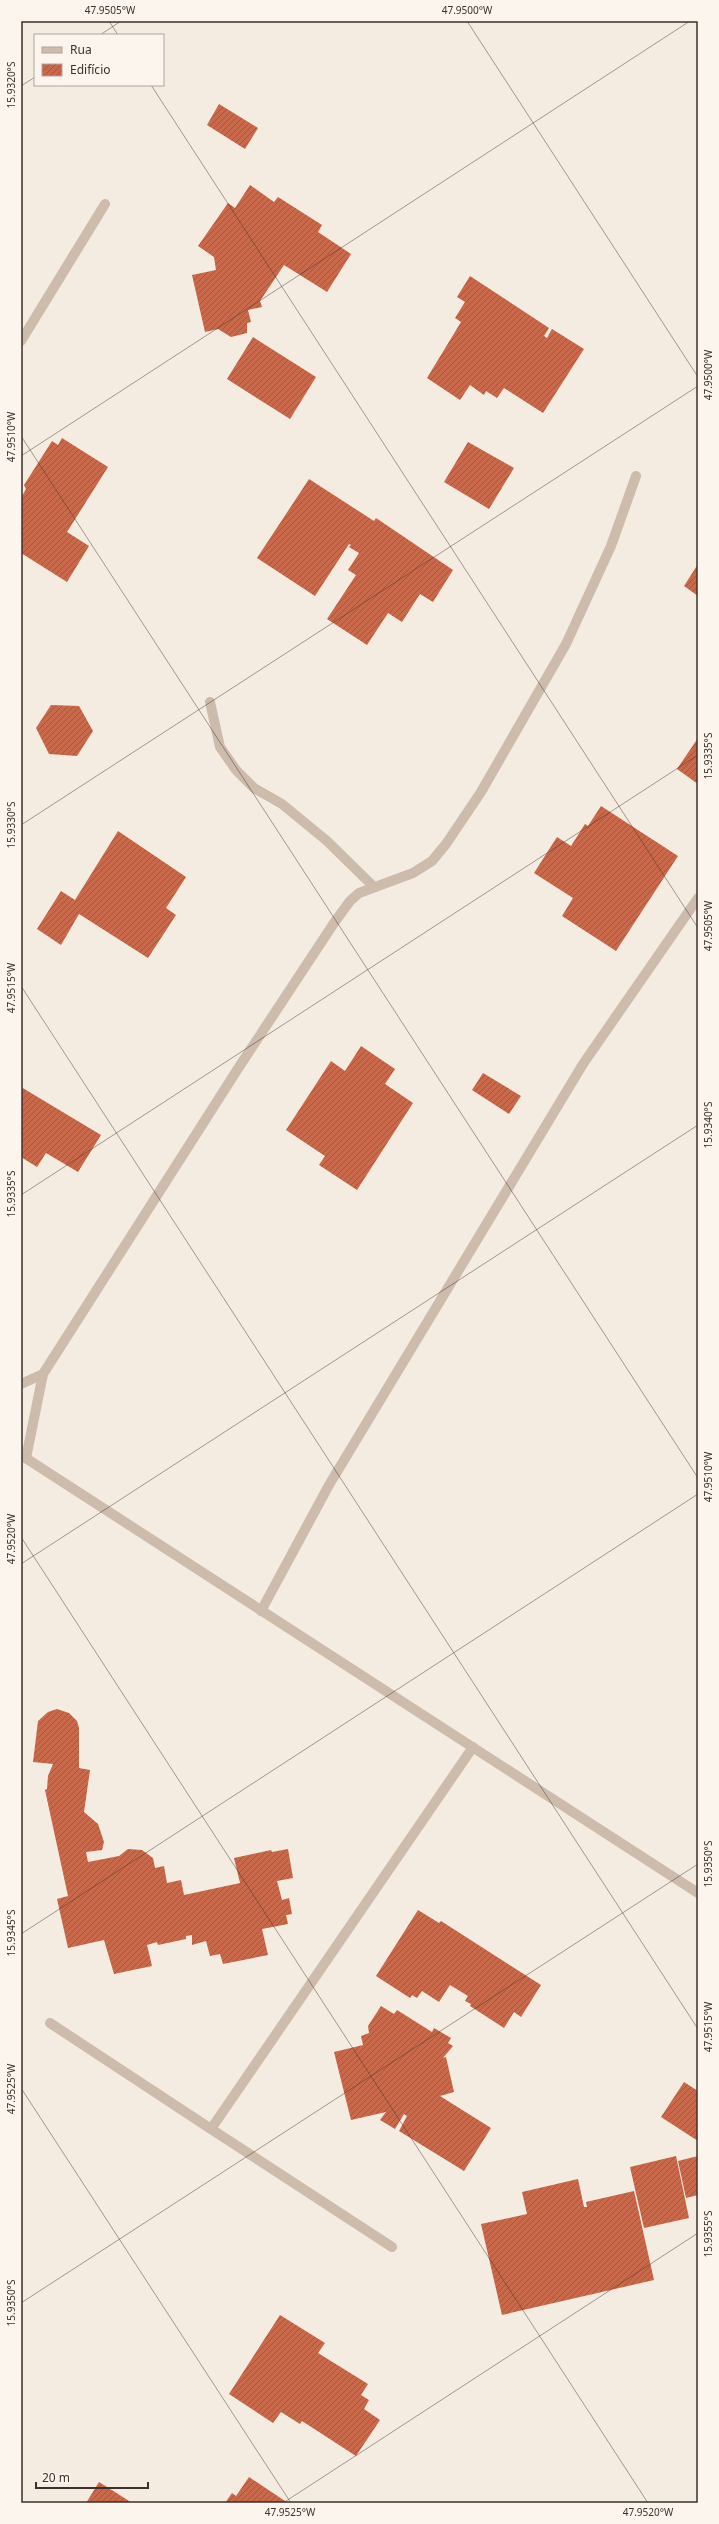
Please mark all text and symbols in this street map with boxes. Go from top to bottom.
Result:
text: 47.9505°W [85,3,136,17]
text: 47.9500°W [442,3,493,17]
legend [34,34,164,86]
text: Rua [70,41,92,58]
text: 15.9320°S [4,61,18,108]
text: Edifício [70,61,111,78]
text: 47.9500°W [701,349,715,400]
text: 47.9510°W [4,411,18,462]
text: 15.9335°S [701,732,715,779]
text: 15.9330°S [4,801,18,848]
text: 47.9505°W [701,900,715,951]
text: 47.9515°W [4,962,18,1013]
text: 15.9340°S [701,1101,715,1148]
text: 15.9335°S [4,1170,18,1217]
text: 47.9510°W [701,1451,715,1502]
text: 47.9520°W [4,1513,18,1564]
text: 15.9350°S [701,1840,715,1887]
text: 15.9345°S [4,1909,18,1956]
text: 47.9515°W [701,2001,715,2052]
text: 47.9525°W [4,2063,18,2114]
text: 15.9355°S [701,2210,715,2257]
text: 15.9350°S [4,2279,18,2326]
scale bar [36,2464,148,2490]
text: 20 m [42,2469,70,2486]
text: 47.9525°W [265,2505,316,2519]
text: 47.9520°W [623,2505,674,2519]

